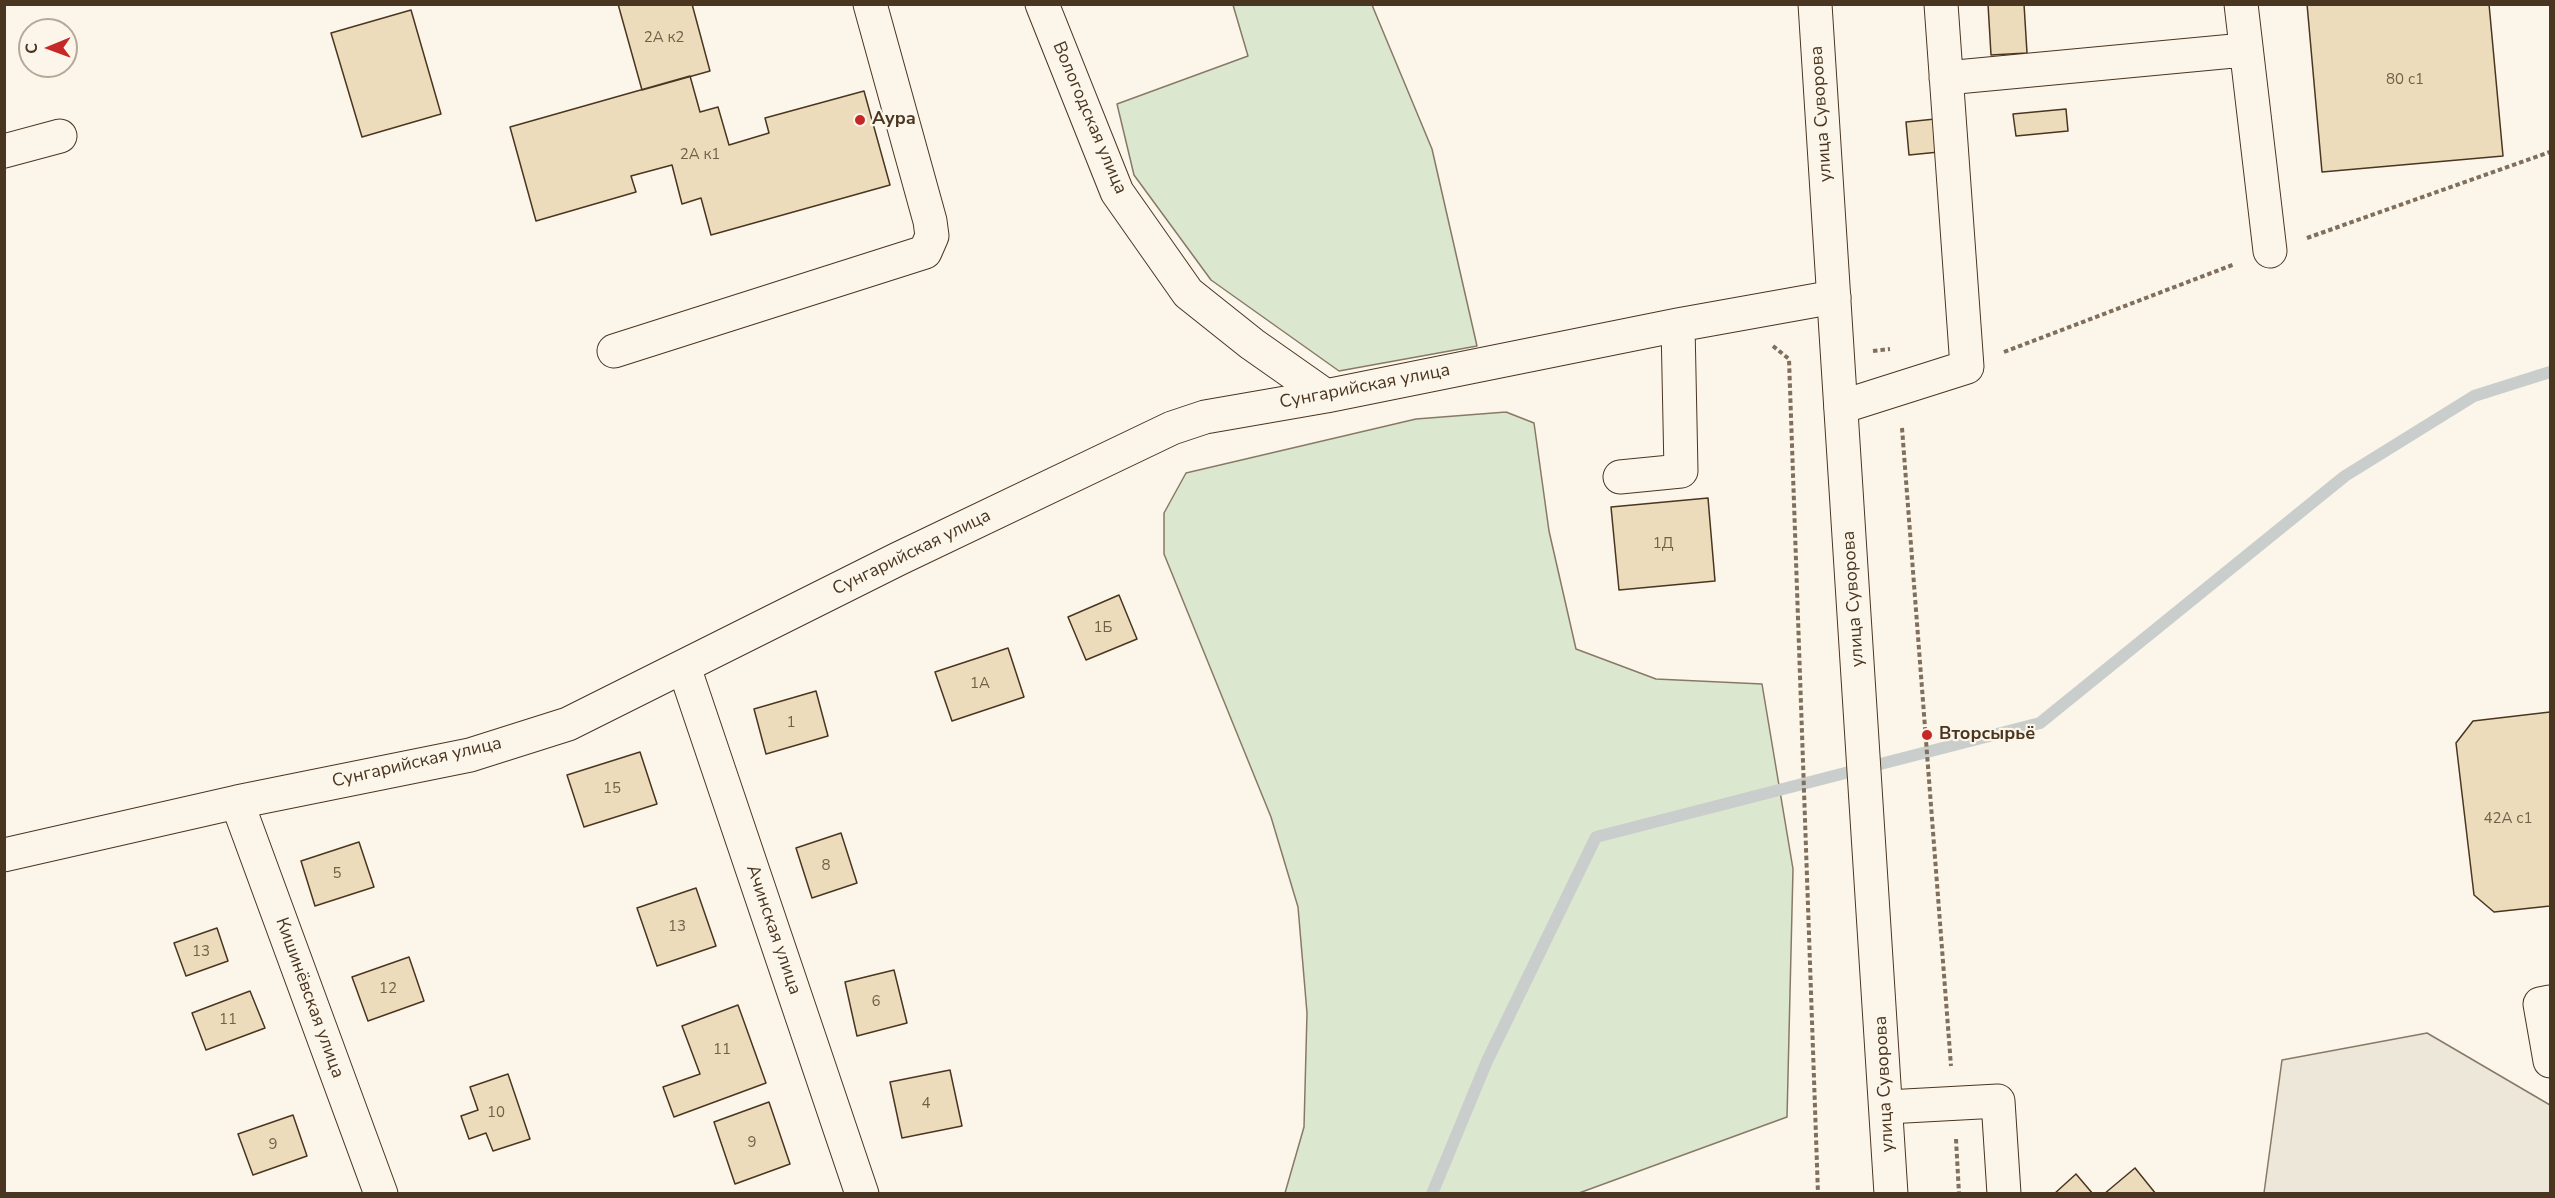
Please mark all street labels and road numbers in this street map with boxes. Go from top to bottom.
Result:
street label: Вологодская улица [1047,38,1131,198]
street label: улица Суворова [1806,45,1838,183]
street label: Сунгарийская улица [1278,360,1452,414]
street label: Сунгарийская улица [829,505,995,601]
street label: улица Суворова [1838,530,1870,668]
street label: Сунгарийская улица [330,733,504,793]
street label: Ачинская улица [741,862,805,998]
street label: Кишинёвская улица [270,915,348,1081]
street label: улица Суворова [1871,1015,1899,1153]

